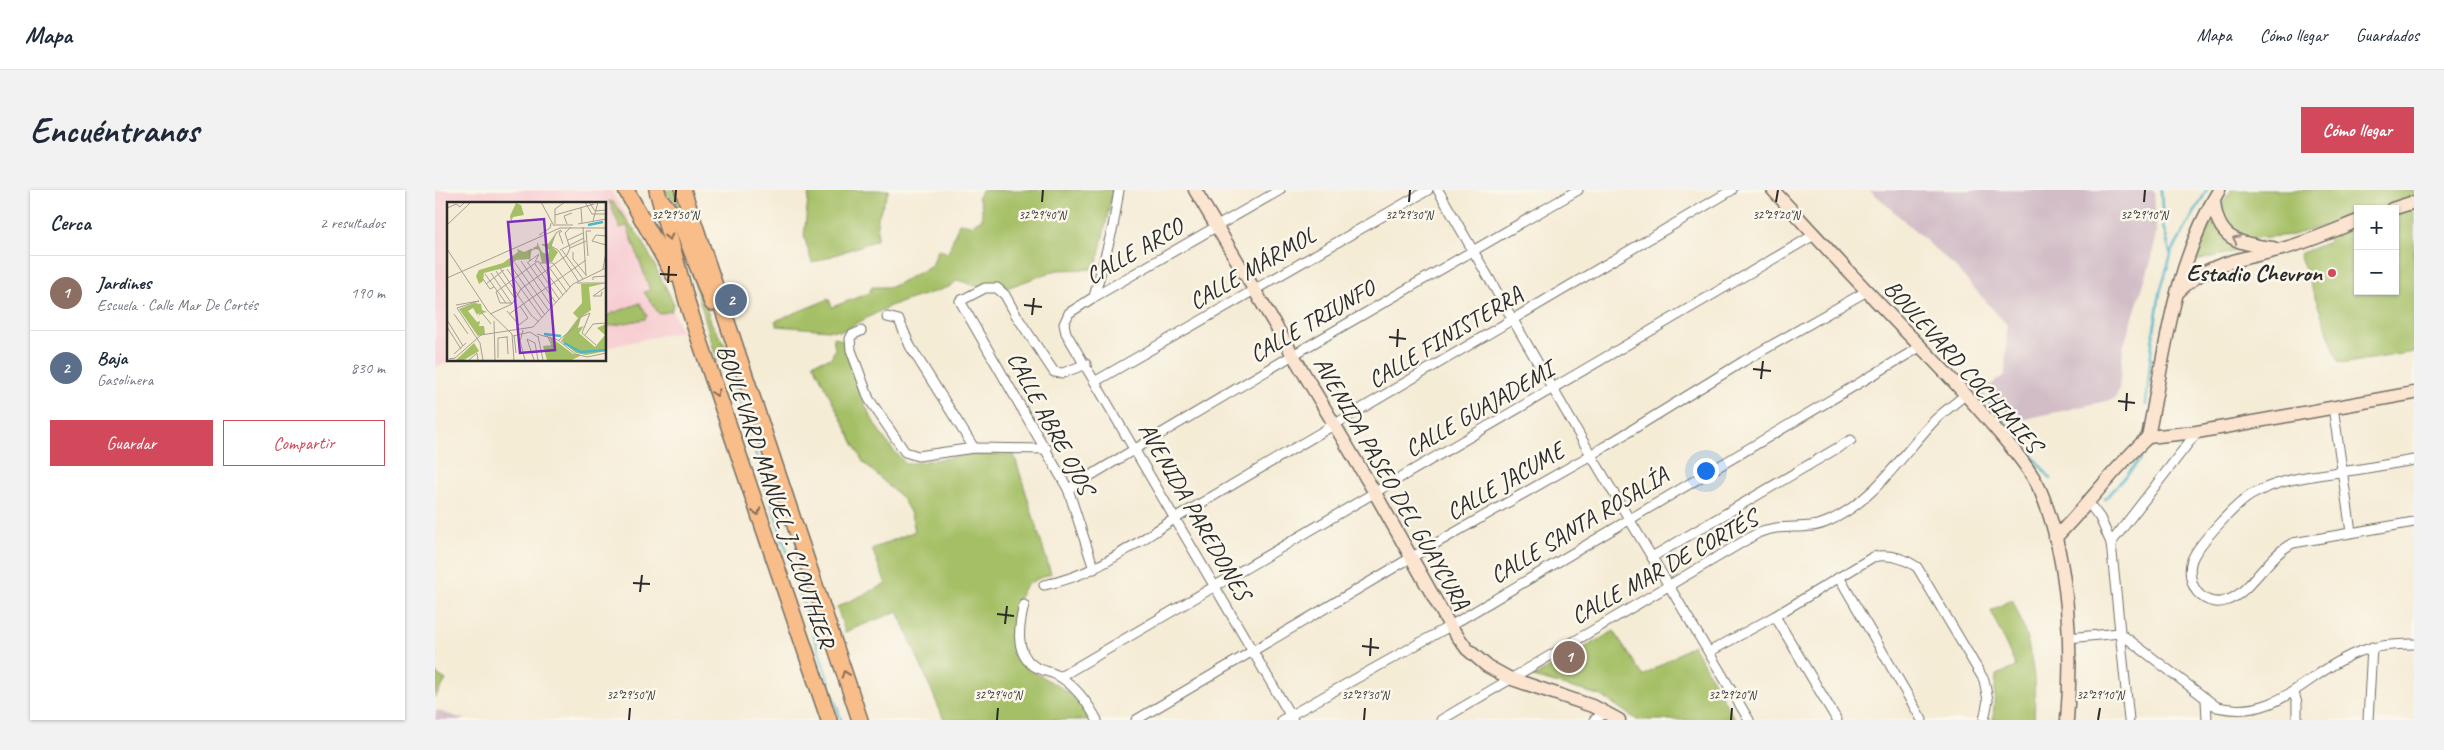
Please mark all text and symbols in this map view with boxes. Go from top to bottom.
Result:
text: Mapa [25,20,72,50]
text: Mapa [2197,24,2232,46]
text: Cómo llegar [2260,24,2328,46]
text: Guardados [2356,24,2419,46]
button: Cómo llegar [2301,107,2414,153]
text: Encuéntranos [30,108,199,153]
inset map [447,202,606,361]
map controls [2354,205,2399,295]
button: + [2354,205,2399,250]
text: 32°29'50"N [651,207,700,223]
text: 32°29'40"N [1018,207,1067,223]
text: 32°29'30"N [1385,207,1434,223]
text: 32°29'20"N [1752,207,1801,223]
text: 32°29'10"N [2120,207,2169,223]
text: Cerca [50,210,91,236]
street label: CALLE ARCO [1080,210,1191,291]
text: 2 resultados [320,213,385,233]
street label: CALLE MÁRMOL [1183,219,1321,316]
one-way arrow [663,233,674,242]
one-way arrow [2232,235,2241,245]
button: − [2354,250,2399,295]
place label: Estadio Chevron [2186,258,2323,288]
marker: Estadio Chevron [2326,267,2338,279]
text: Jardines [97,271,151,295]
street label: CALLE TRIUNFO [1244,272,1382,369]
street label: BOULEVARD COCHIMIES [1878,273,2051,462]
street label: CALLE FINISTERRA [1362,279,1528,395]
pin: 2 [715,281,747,319]
text: 1 [62,283,70,303]
text: 190 m [351,283,385,303]
text: Escuela · Calle Mar De Cortés [97,295,258,315]
street label: BOULEVARD MANUEL J. CLOUTHIER [710,341,843,653]
text: Baja [97,346,127,370]
street label: CALLE ABRE OJOS [1001,347,1103,503]
street label: AVENIDA PASEO DEL GUAYCURA [1307,351,1477,616]
street label: CALLE GUAJADEMI [1399,352,1563,464]
text: 2 [62,358,70,378]
text: 830 m [351,358,385,378]
text: Gasolinera [97,370,153,390]
one-way arrow [710,388,720,396]
street label: AVENIDA PAREDONES [1132,417,1260,608]
button: Guardar [50,420,213,466]
button: Compartir [223,420,385,466]
street label: CALLE JACUME [1441,434,1572,527]
your location [1693,458,1719,484]
street label: CALLE SANTA ROSALÍA [1484,459,1674,590]
street label: CALLE MAR DE CORTÉS [1566,501,1766,631]
one-way arrow [751,507,761,516]
pin: 1 [1553,638,1585,676]
one-way arrow [841,670,851,678]
text: 32°29'50"N [606,687,655,703]
text: 32°29'40"N [974,687,1023,703]
text: 32°29'30"N [1341,687,1390,703]
text: 32°29'20"N [1708,687,1757,703]
text: 32°29'10"N [2076,687,2125,703]

